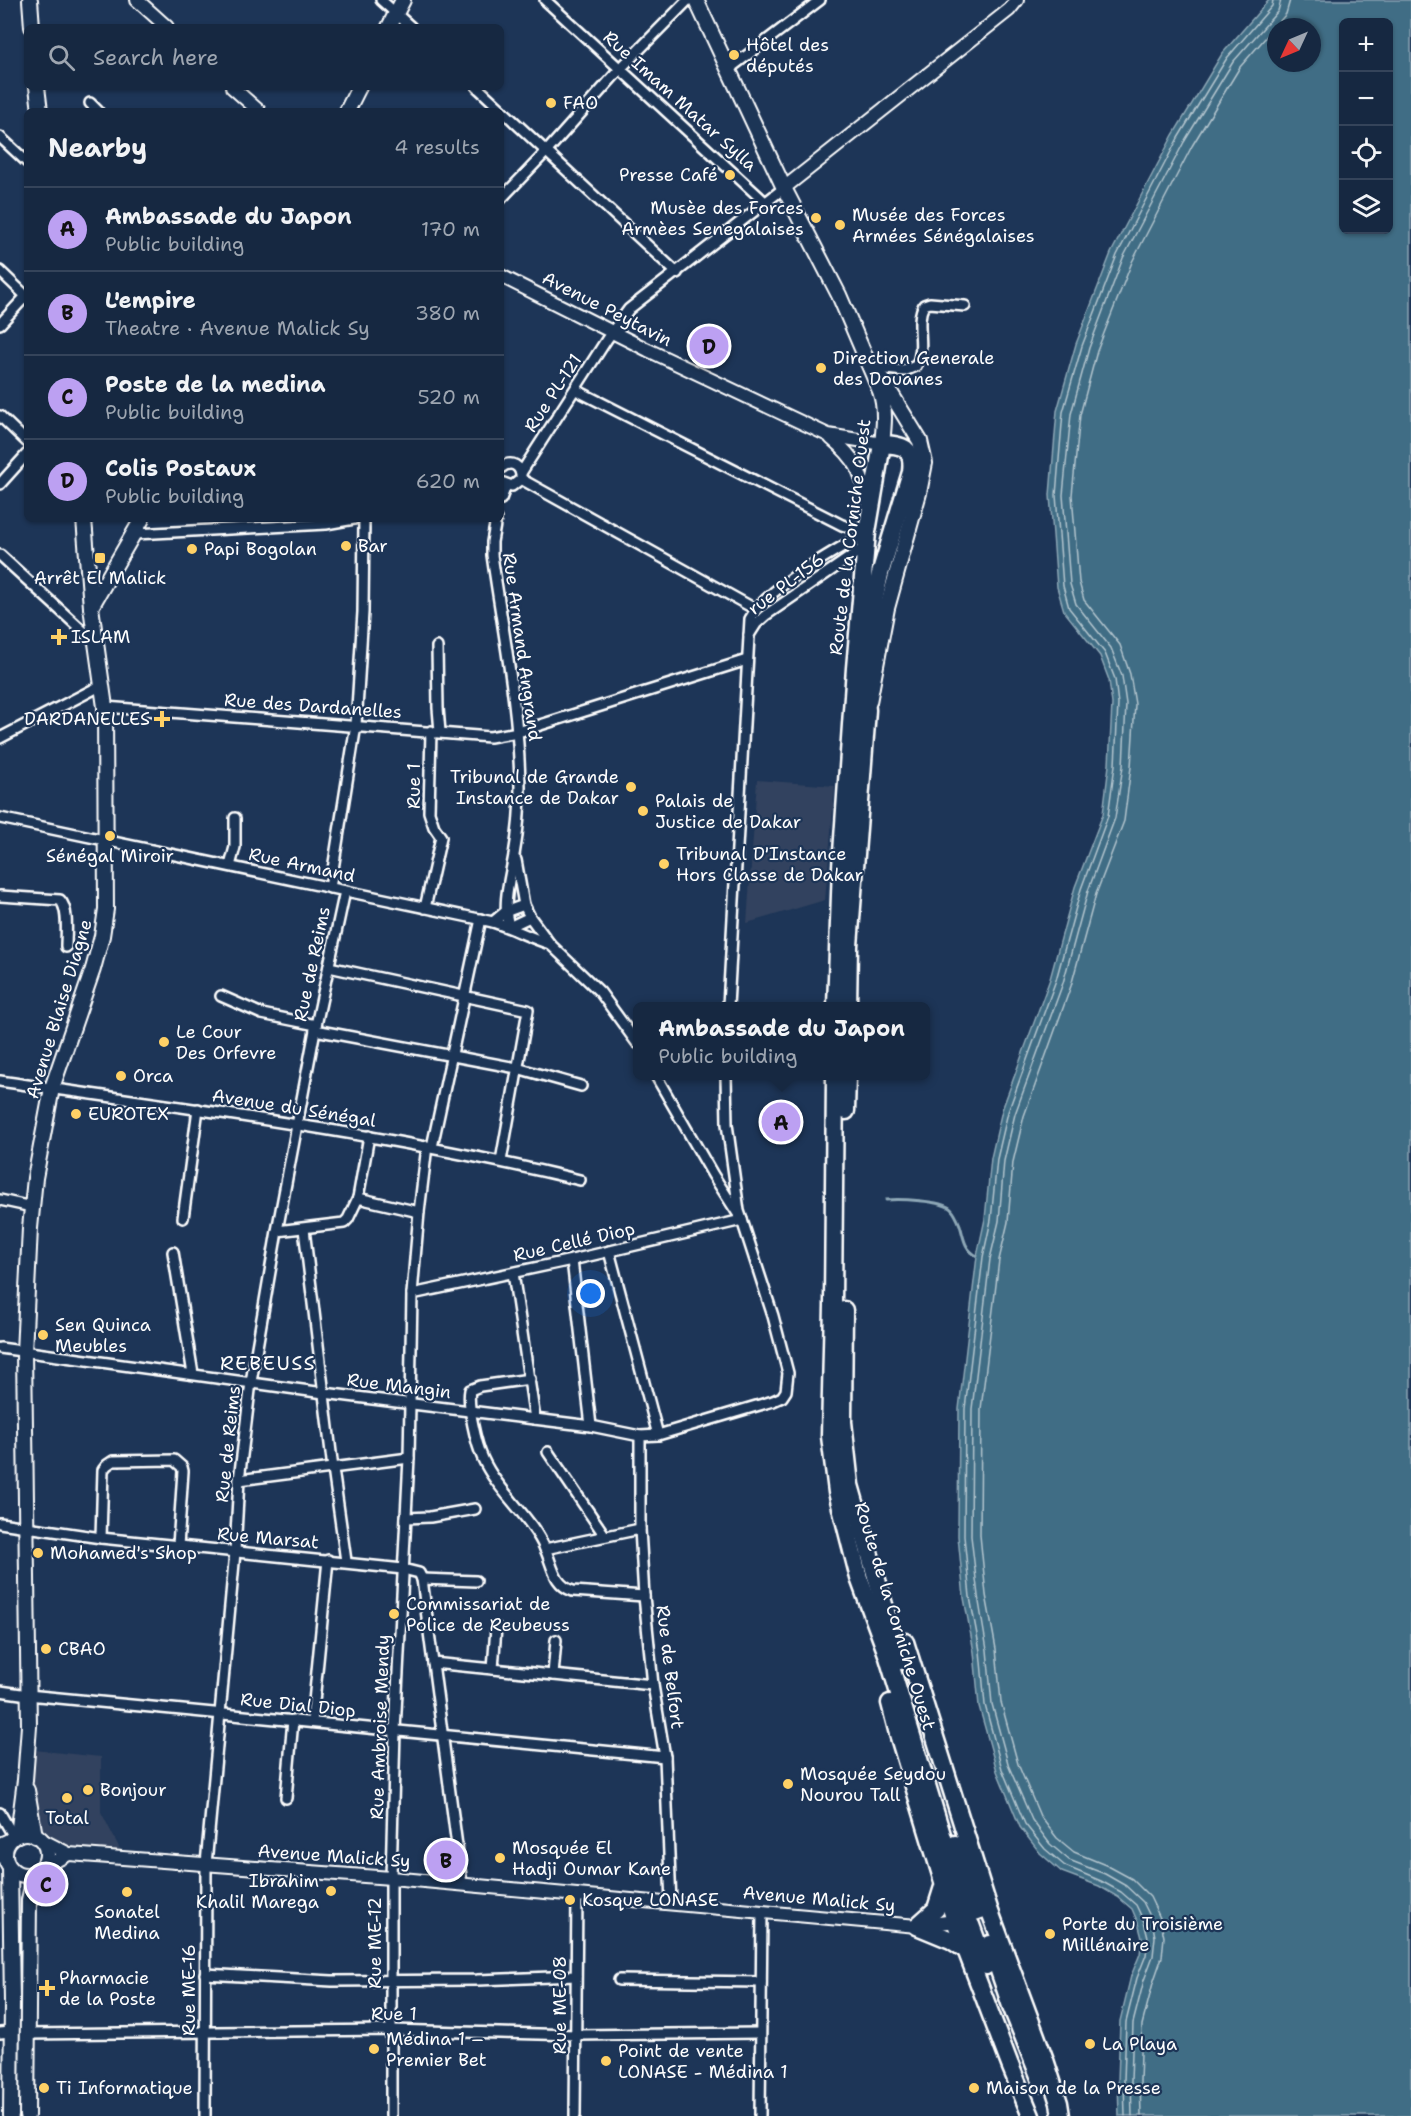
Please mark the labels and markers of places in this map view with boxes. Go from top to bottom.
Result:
place label: Hôtel des députés [746,33,829,78]
marker: Hôtel des députés [727,48,741,62]
place label: FAO [563,91,598,115]
marker: FAO [544,96,558,110]
place label: Presse Café [619,163,718,187]
marker: Presse Café [723,168,737,182]
place label: Musèe des Forces Armèes Senegalaises [621,196,804,241]
place label: Musée des Forces Armées Sénégalaises [852,203,1035,248]
marker: Musèe des Forces Armèes Senegalaises [809,211,823,225]
marker: Musée des Forces Armées Sénégalaises [833,218,847,232]
pin: D [690,324,728,368]
place label: Direction Generale des Douanes [833,346,994,391]
marker: Direction Generale des Douanes [814,361,828,375]
place label: Bar [358,534,388,558]
place label: Papi Bogolan [204,537,317,561]
marker: Bar [339,539,353,553]
marker: Papi Bogolan [185,542,199,556]
marker: Arrêt El Malick [93,551,107,565]
place label: Arrêt El Malick [34,566,166,590]
place label: ISLAM [71,625,130,649]
marker: ISLAM [52,630,66,644]
place label: DARDANELLES [24,707,150,731]
marker: DARDANELLES [155,712,169,726]
place label: Tribunal de Grande Instance de Dakar [450,765,619,810]
marker: Tribunal de Grande Instance de Dakar [624,780,638,794]
place label: Palais de Justice de Dakar [655,789,801,834]
marker: Palais de Justice de Dakar [636,804,650,818]
marker: Sénégal Miroir [103,829,117,843]
place label: Tribunal D'Instance Hors Classe de Dakar [676,842,863,887]
place label: Sénégal Miroir [46,844,174,868]
marker: Tribunal D'Instance Hors Classe de Dakar [657,857,671,871]
place label: Le Cour Des Orfevre [176,1020,277,1065]
marker: Le Cour Des Orfevre [157,1035,171,1049]
place label: Orca [133,1064,173,1088]
marker: Orca [114,1069,128,1083]
pin: A [762,1100,800,1144]
place label: EUROTEX [88,1102,169,1126]
marker: EUROTEX [69,1107,83,1121]
place label: Sen Quinca Meubles [55,1313,151,1358]
marker: Sen Quinca Meubles [36,1328,50,1342]
place label: Mohamed's Shop [50,1541,197,1565]
marker: Mohamed's Shop [31,1546,45,1560]
place label: Commissariat de Police de Reubeuss [406,1592,570,1637]
marker: Commissariat de Police de Reubeuss [387,1607,401,1621]
place label: CBAO [58,1637,106,1661]
marker: CBAO [39,1642,53,1656]
place label: Mosquée Seydou Nourou Tall [800,1762,946,1807]
marker: Mosquée Seydou Nourou Tall [781,1777,795,1791]
place label: Bonjour [100,1778,167,1802]
marker: Bonjour [81,1783,95,1797]
marker: Total [60,1791,74,1805]
place label: Total [45,1806,89,1830]
place label: Mosquée El Hadji Oumar Kane [512,1836,671,1881]
pin: B [426,1838,466,1882]
marker: Mosquée El Hadji Oumar Kane [493,1851,507,1865]
pin: C [26,1862,66,1906]
place label: Ibrahim Khalil Marega [196,1869,319,1914]
marker: Ibrahim Khalil Marega [324,1884,338,1898]
marker: Sonatel Medina [120,1885,134,1899]
place label: Kosque LONASE [582,1888,719,1912]
marker: Kosque LONASE [563,1893,577,1907]
place label: Sonatel Medina [94,1900,160,1945]
place label: Porte du Troisième Millénaire [1062,1912,1223,1957]
marker: Porte du Troisième Millénaire [1043,1927,1057,1941]
place label: Pharmacie de la Poste [59,1966,156,2011]
marker: Pharmacie de la Poste [40,1981,54,1995]
place label: Médina 1 – Premier Bet [386,2027,487,2072]
place label: La Playa [1102,2032,1177,2056]
marker: La Playa [1083,2037,1097,2051]
place label: Point de vente LONASE - Médina 1 [618,2039,788,2084]
marker: Médina 1 – Premier Bet [367,2042,381,2056]
marker: Point de vente LONASE - Médina 1 [599,2054,613,2068]
place label: Ti Informatique [56,2076,193,2100]
place label: Maison de la Presse [986,2076,1161,2100]
marker: Ti Informatique [37,2081,51,2095]
marker: Maison de la Presse [967,2081,981,2095]

